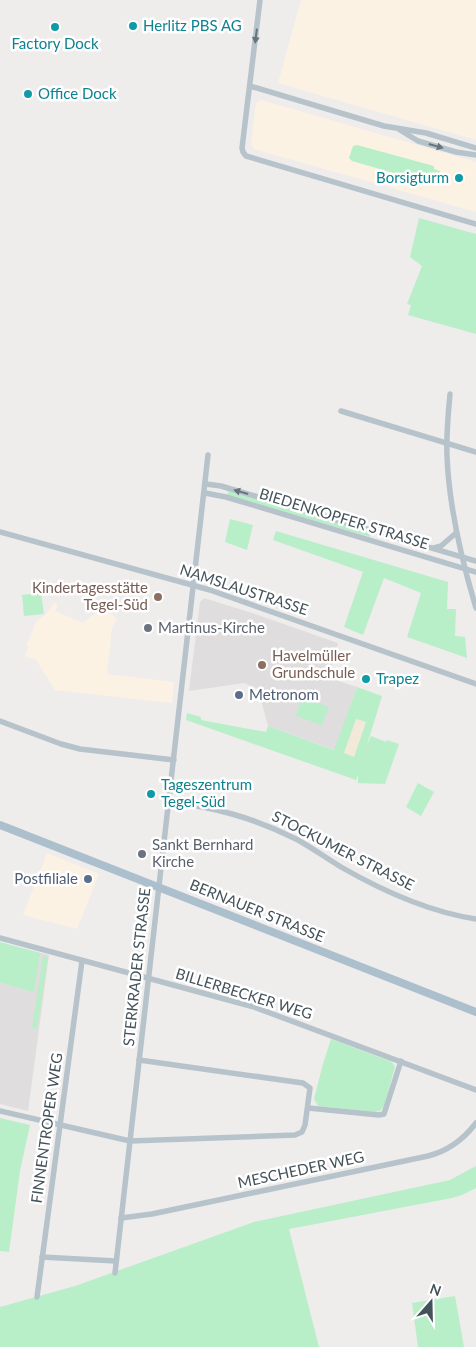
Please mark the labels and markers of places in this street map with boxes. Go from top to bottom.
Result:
place label: Herlitz PBS AG [143,16,242,34]
marker: Herlitz PBS AG [127,20,139,32]
marker: Factory Dock [49,21,61,33]
place label: Factory Dock [11,34,99,52]
place label: Office Dock [38,84,117,102]
marker: Office Dock [22,88,34,100]
place label: Borsigturm [376,168,449,186]
marker: Borsigturm [453,172,465,184]
place label: Kindertagesstätte Tegel-Süd [32,578,148,613]
marker: Kindertagesstätte Tegel-Süd [152,591,164,603]
place label: Martinus-Kirche [158,618,265,636]
marker: Martinus-Kirche [142,622,154,634]
place label: Havelmüller Grundschule [272,646,355,681]
marker: Havelmüller Grundschule [256,659,268,671]
place label: Trapez [376,669,419,687]
marker: Trapez [360,673,372,685]
place label: Metronom [249,685,319,703]
marker: Metronom [233,689,245,701]
place label: Tageszentrum Tegel-Süd [161,775,252,810]
marker: Tageszentrum Tegel-Süd [145,788,157,800]
place label: Sankt Bernhard Kirche [152,835,253,870]
marker: Sankt Bernhard Kirche [136,848,148,860]
place label: Postfiliale [14,869,78,887]
marker: Postfiliale [82,873,94,885]

